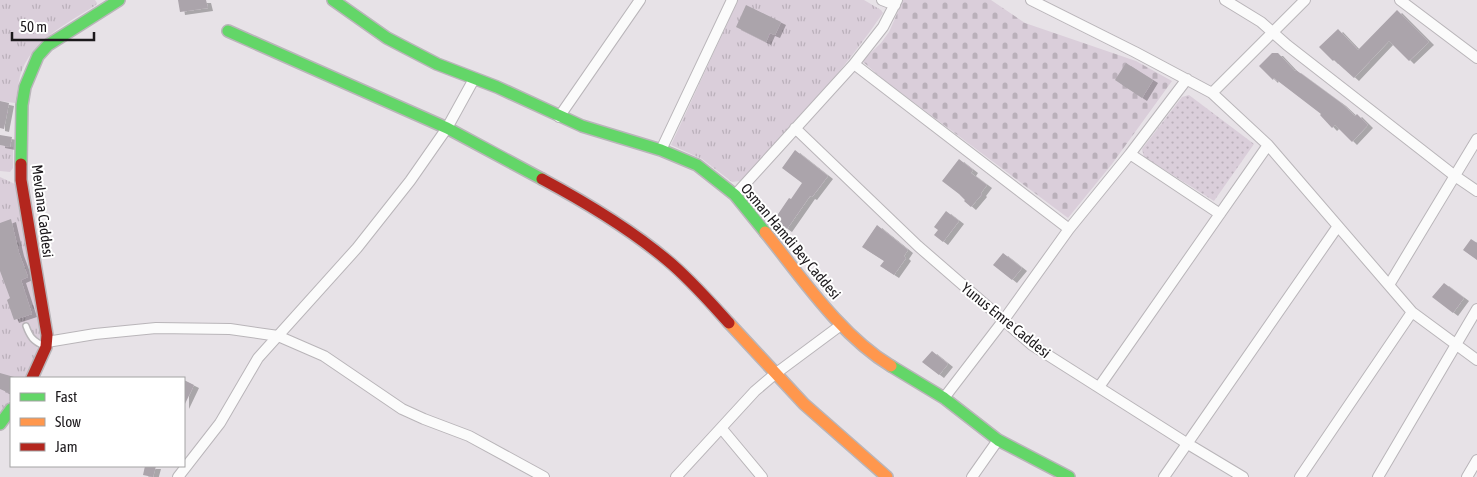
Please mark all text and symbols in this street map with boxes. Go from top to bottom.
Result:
scale bar [12,10,95,42]
text: 50 m [20,18,47,35]
street label: Mevlana Caddesi [29,163,57,259]
street label: Osman Hamdi Bey Caddesi [738,180,844,302]
street label: Yunus Emre Caddesi [958,279,1054,361]
legend [10,377,185,467]
text: Fast [55,388,77,405]
text: Slow [55,413,81,430]
text: Jam [55,438,78,455]

